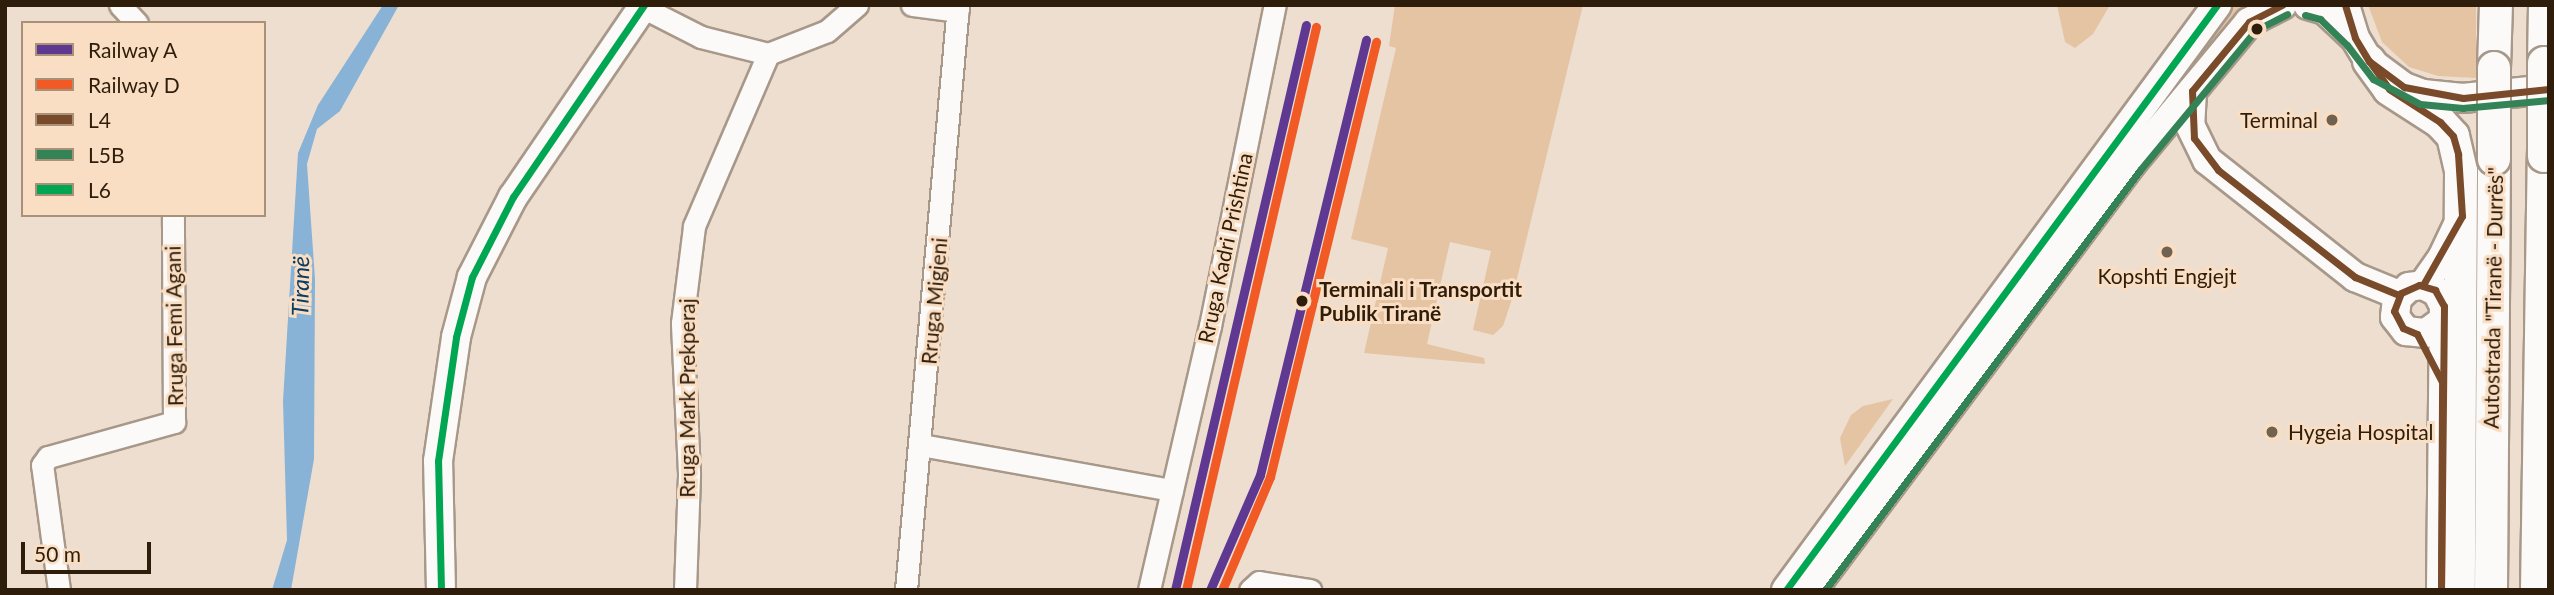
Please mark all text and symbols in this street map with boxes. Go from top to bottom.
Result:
legend [21,21,266,217]
unlabelled marker [2250,22,2264,36]
text: Railway A [88,37,177,62]
text: Railway D [88,72,180,97]
text: L4 [88,107,111,132]
place label: Terminal [2240,107,2318,133]
marker: Terminal [2324,112,2340,128]
text: L5B [88,142,125,167]
street label: Rruga Kadri Prishtina [1193,150,1257,346]
street label: Autostrada "Tiranë - Durrës" [2478,167,2508,429]
text: L6 [88,177,111,202]
street label: Rruga Migjeni [916,237,952,365]
marker: Kopshti Engjejt [2159,244,2175,260]
street label: Rruga Femi Agani [160,245,188,407]
water label: Tiranë [286,256,314,316]
place label: Kopshti Engjejt [2098,263,2236,289]
place label: Terminali i Transportit Publik Tiranë [1319,276,1523,326]
marker: Terminali i Transportit Publik Tiranë [1291,290,1313,312]
street label: Rruga Mark Prekperaj [674,298,700,498]
place label: Hygeia Hospital [2288,419,2434,445]
marker: Hygeia Hospital [2262,422,2282,442]
scale bar [24,528,154,572]
text: 50 m [34,541,81,566]

